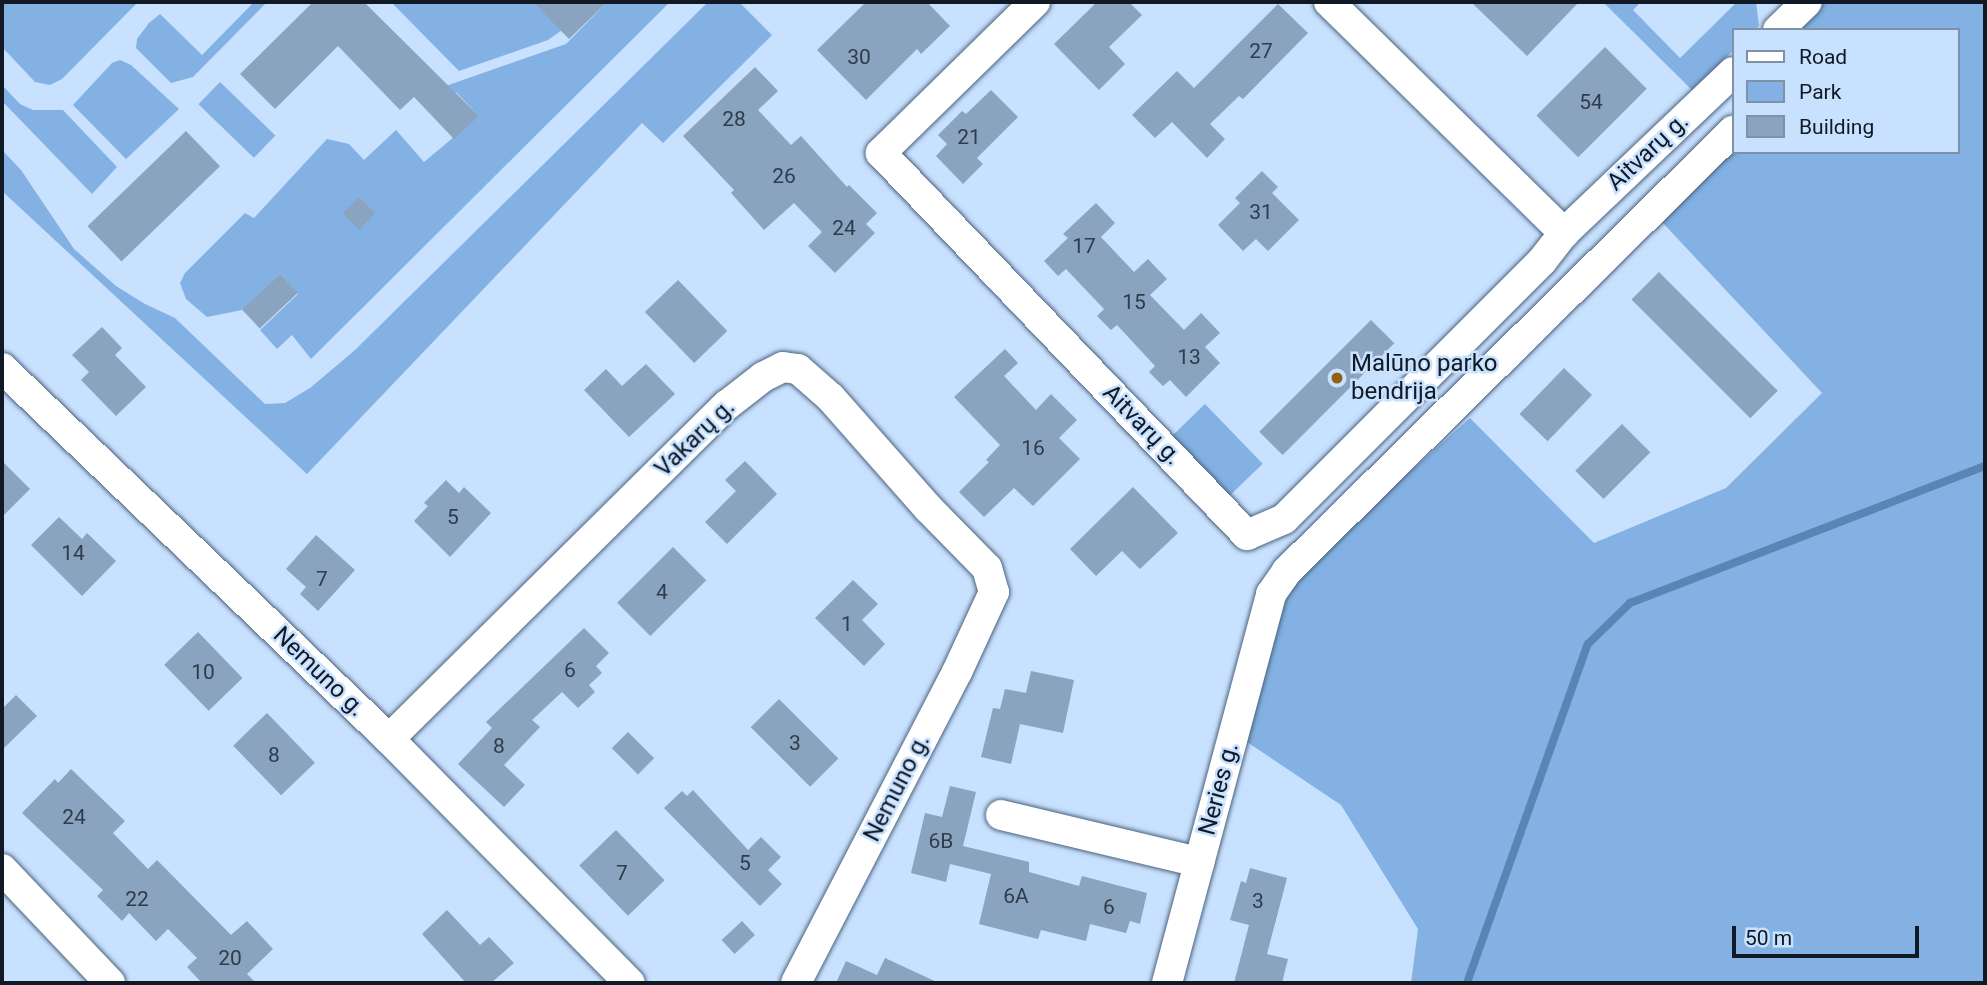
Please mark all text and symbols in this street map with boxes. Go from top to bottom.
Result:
legend [1731,28,1959,154]
house number: 27 [1249,38,1273,64]
house number: 30 [847,44,871,70]
text: Road [1799,45,1847,69]
text: Park [1799,80,1841,104]
house number: 54 [1579,89,1603,115]
house number: 28 [722,106,746,132]
street label: Aitvarų g. [1601,107,1695,197]
text: Building [1799,115,1874,139]
house number: 21 [957,124,981,150]
house number: 26 [772,163,796,189]
house number: 31 [1249,199,1273,225]
house number: 24 [832,215,856,241]
house number: 17 [1072,233,1096,259]
house number: 15 [1122,289,1146,315]
house number: 13 [1177,344,1201,370]
place label: Malūno parko bendrija [1351,350,1497,406]
marker: Malūno parko bendrija [1329,370,1345,386]
street label: Aitvarų g. [1097,379,1187,471]
street label: Vakarų g. [649,393,741,483]
house number: 16 [1021,435,1045,461]
house number: 5 [447,504,459,530]
house number: 14 [61,540,85,566]
house number: 7 [316,566,328,592]
house number: 4 [656,579,668,605]
house number: 1 [841,611,853,637]
street label: Nemuno g. [267,621,371,723]
house number: 6 [564,657,576,683]
house number: 10 [191,659,215,685]
street label: Nemuno g. [858,729,936,847]
house number: 3 [789,730,801,756]
house number: 8 [493,733,505,759]
street label: Neries g. [1193,740,1245,838]
house number: 8 [268,742,280,768]
house number: 24 [62,804,86,830]
house number: 6B [929,828,953,854]
house number: 5 [739,850,751,876]
house number: 7 [616,860,628,886]
house number: 6A [1003,883,1029,909]
house number: 22 [125,886,149,912]
house number: 3 [1252,888,1264,914]
house number: 6 [1103,894,1115,920]
scale bar [1735,912,1922,956]
text: 50 m [1745,926,1792,950]
house number: 20 [218,945,242,971]

